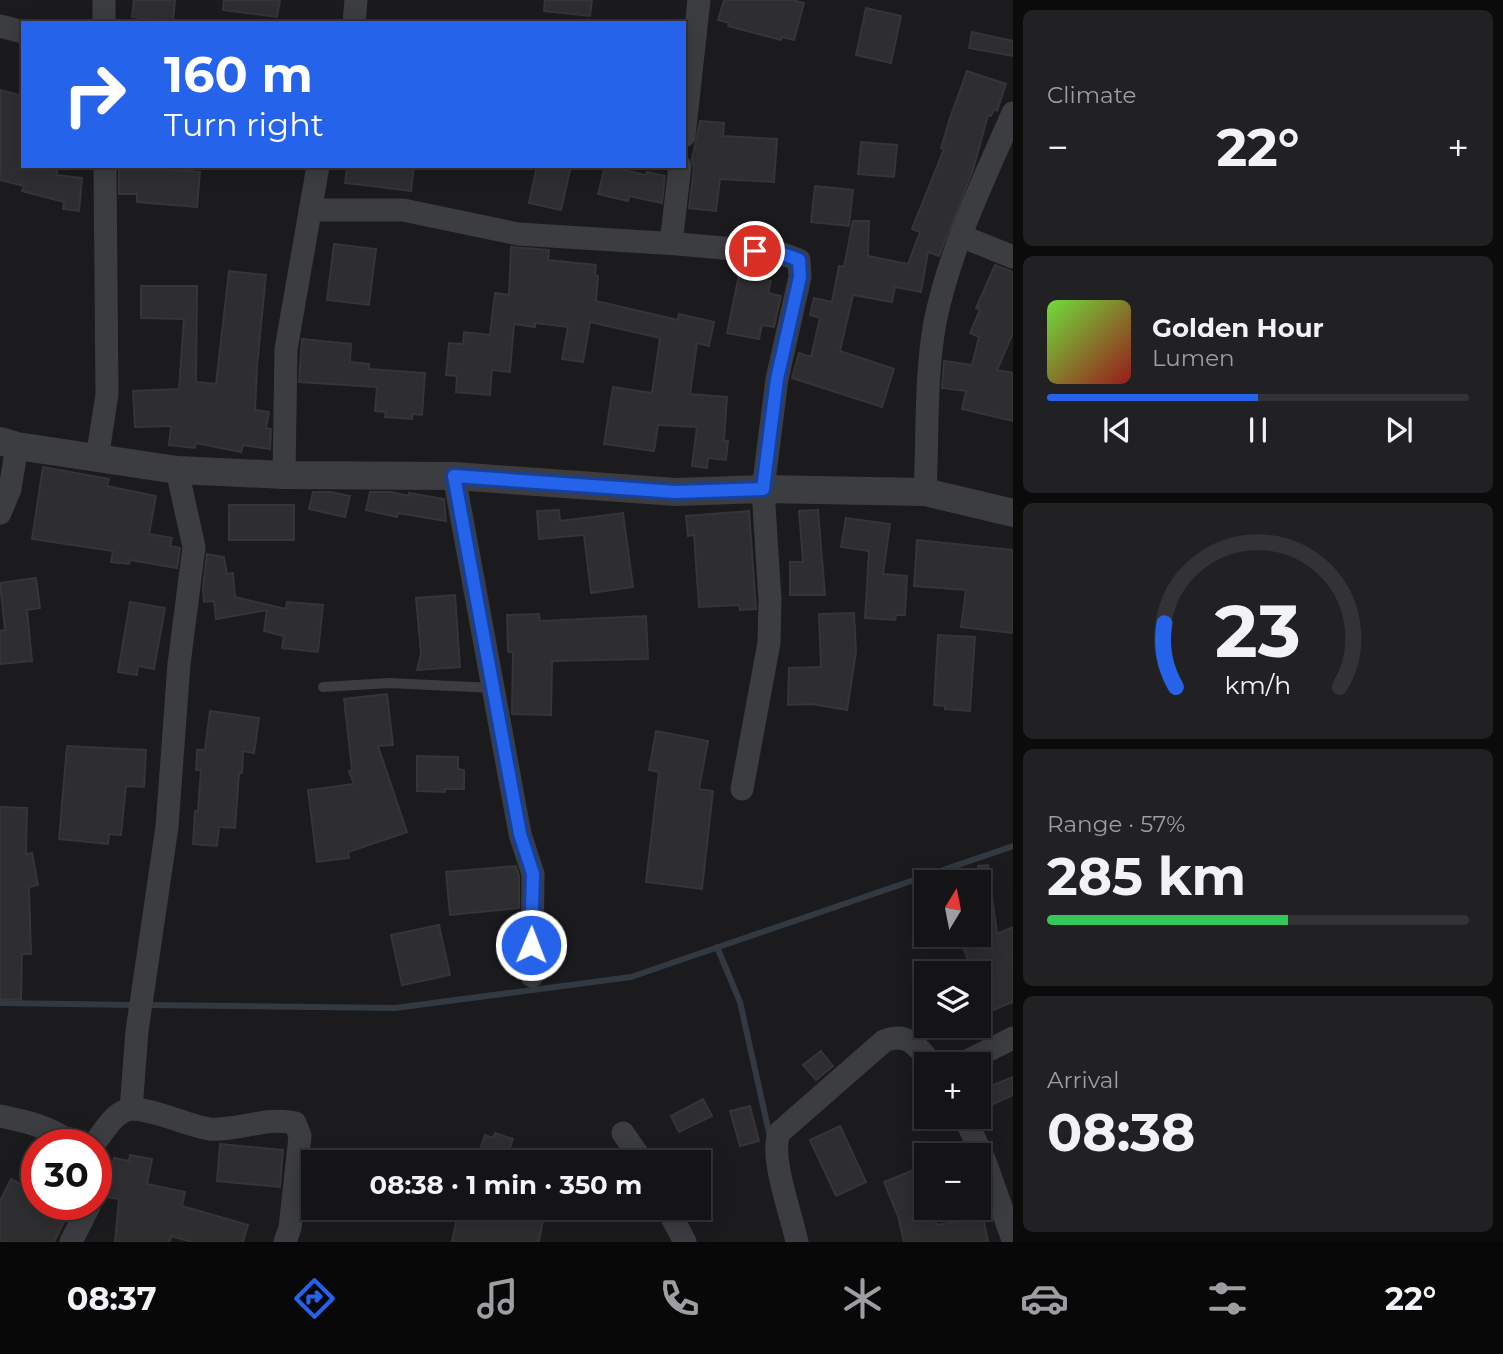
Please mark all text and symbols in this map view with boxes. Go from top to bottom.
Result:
text: 160 m [164,45,313,104]
icon: right [49,49,140,140]
text: Climate [1047,81,1136,109]
text: Turn right [164,105,324,144]
text: 22° [1216,116,1300,179]
text: − [1047,124,1069,171]
text: + [1447,124,1469,171]
pin [725,221,785,281]
icon: arrive [736,232,774,270]
text: Golden Hour [1152,312,1324,344]
text: Lumen [1152,344,1235,372]
icon: previous [1098,411,1136,449]
icon: pause [1239,411,1277,449]
icon: next [1380,411,1418,449]
text: 23 [1215,587,1301,675]
text: km/h [1225,670,1291,700]
text: Range · 57% [1047,810,1185,838]
text: 285 km [1047,845,1246,908]
north arrow [914,870,990,947]
map controls [914,870,991,1220]
position arrow [494,908,568,982]
button: layers [914,961,991,1038]
button: + [914,1052,991,1129]
text: Arrival [1047,1066,1120,1094]
text: 08:38 [1047,1101,1195,1164]
speed limit sign: 30 [21,1129,112,1220]
button: − [914,1143,991,1220]
text: 08:38 · 1 min · 350 m [370,1169,642,1201]
icon: directions [290,1274,339,1323]
icon: music [473,1274,522,1323]
icon: phone [655,1274,704,1323]
icon: climate [838,1274,887,1323]
icon: car [1020,1274,1069,1323]
icon: filters [1203,1274,1252,1323]
text: 08:37 [67,1279,157,1318]
text: 22° [1385,1279,1436,1318]

